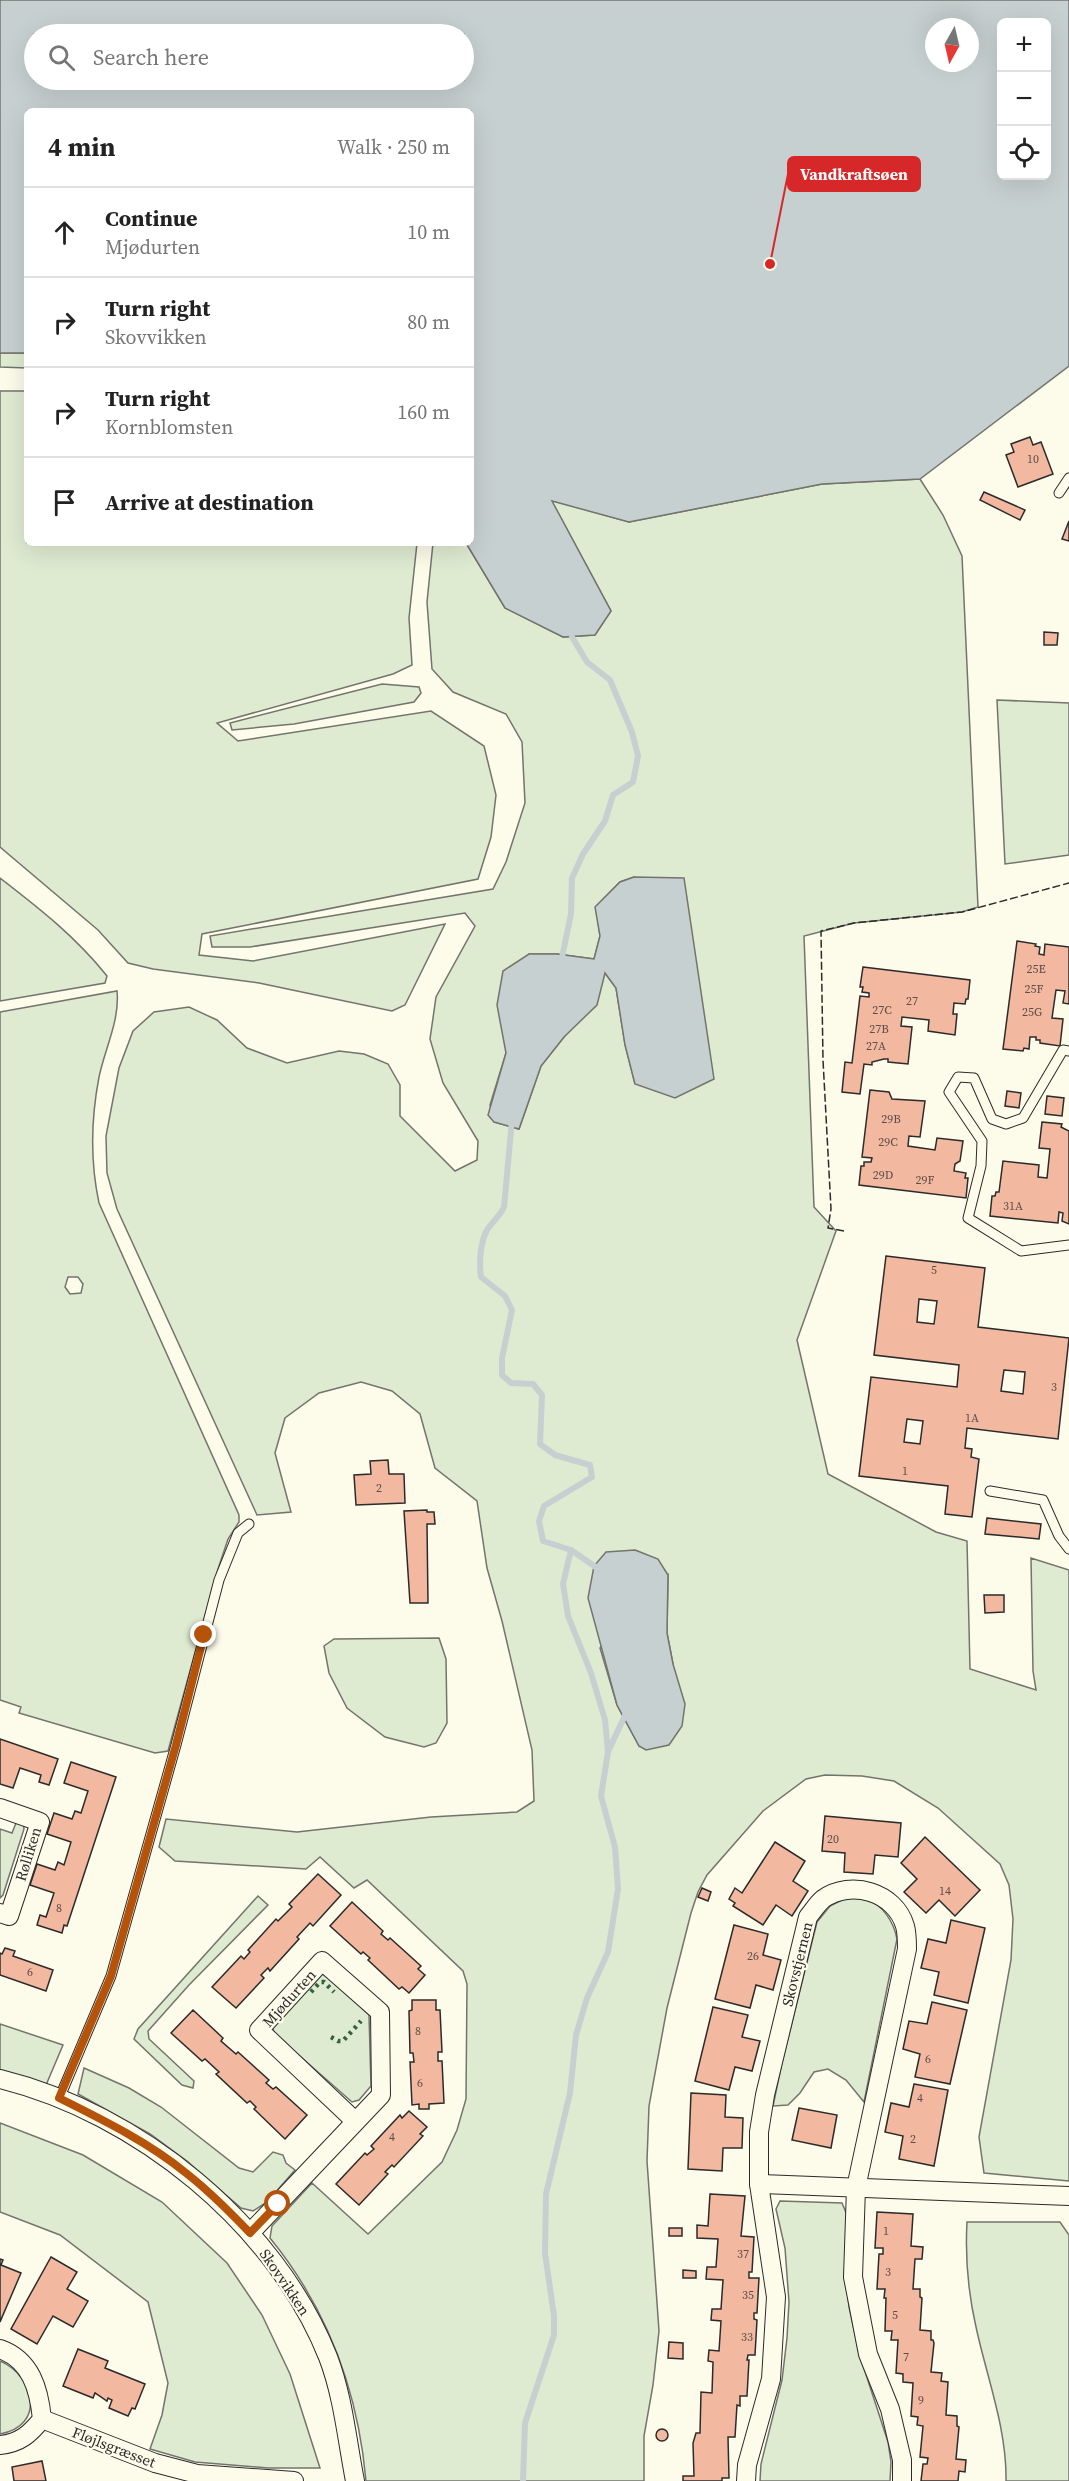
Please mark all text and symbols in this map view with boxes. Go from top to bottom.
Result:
north arrow [925,18,979,72]
map controls [997,18,1051,180]
button: + [997,18,1051,72]
search box [24,24,474,90]
icon: search [45,41,78,74]
text: Search here [93,42,209,72]
button: − [997,72,1051,126]
button: locate [997,126,1051,180]
text: 4 min [48,129,115,165]
text: Walk · 250 m [337,133,450,161]
callout: Vandkraftsøen [788,157,920,191]
text: Vandkraftsøen [800,163,908,185]
text: Continue [105,203,198,233]
icon: ahead [48,216,81,249]
text: 10 m [407,218,450,246]
text: Mjødurten [105,233,200,261]
text: Turn right [105,293,210,323]
icon: right [48,306,81,339]
text: 80 m [407,308,450,336]
text: Skovvikken [105,323,207,351]
text: Turn right [105,383,210,413]
icon: right [48,396,81,429]
text: 160 m [397,398,450,426]
text: Kornblomsten [105,413,233,441]
house number: 10 [1027,451,1039,467]
icon: arrive [48,486,81,519]
text: Arrive at destination [105,487,314,517]
house number: 25E [1026,961,1046,977]
house number: 25F [1025,981,1044,997]
house number: 27 [906,993,918,1009]
house number: 27C [872,1002,892,1018]
house number: 25G [1022,1004,1042,1020]
house number: 27B [869,1021,889,1037]
house number: 27A [866,1038,886,1054]
house number: 29B [881,1111,901,1127]
house number: 29C [878,1134,898,1150]
house number: 29D [873,1167,893,1183]
house number: 29F [916,1172,935,1188]
house number: 31A [1003,1198,1023,1214]
house number: 5 [931,1262,937,1278]
house number: 3 [1051,1379,1057,1395]
house number: 1A [965,1410,979,1426]
house number: 1 [902,1463,908,1479]
house number: 2 [376,1480,382,1496]
route end [190,1621,216,1647]
street label: Rølliken [10,1824,46,1884]
house number: 20 [827,1831,839,1847]
house number: 14 [939,1883,951,1899]
house number: 8 [56,1900,62,1916]
street label: Skovstjernen [776,1920,818,2008]
house number: 26 [747,1948,759,1964]
house number: 6 [27,1964,33,1980]
street label: Mjødurten [257,1964,321,2032]
house number: 8 [415,2023,421,2039]
house number: 6 [925,2051,931,2067]
house number: 6 [417,2075,423,2091]
house number: 4 [917,2090,923,2106]
house number: 4 [389,2129,395,2145]
house number: 2 [910,2131,916,2147]
route start [264,2190,290,2216]
house number: 1 [883,2223,889,2239]
street label: Skovvikken [255,2245,315,2319]
house number: 37 [737,2246,749,2262]
house number: 3 [885,2264,891,2280]
house number: 35 [742,2287,754,2303]
house number: 5 [892,2307,898,2323]
house number: 33 [741,2329,753,2345]
house number: 7 [903,2349,909,2365]
house number: 9 [918,2392,924,2408]
street label: Fløjlsgræsset [69,2421,159,2473]

